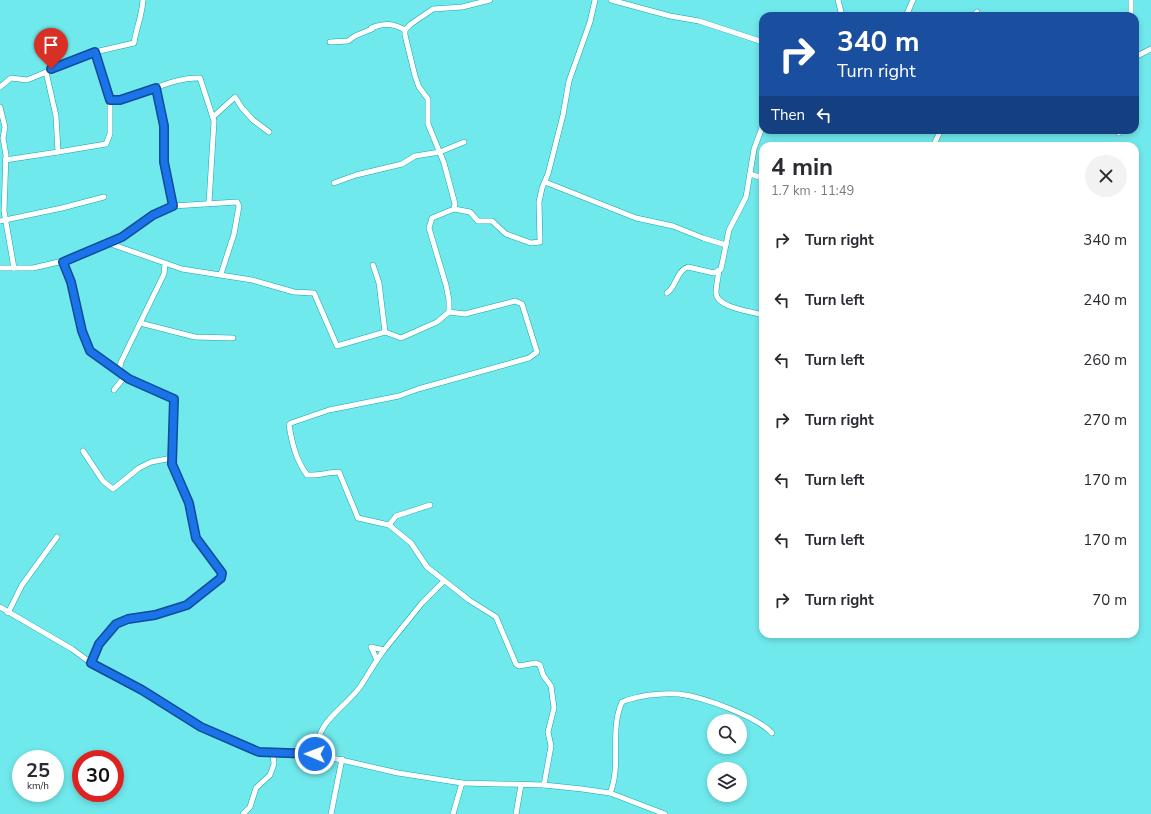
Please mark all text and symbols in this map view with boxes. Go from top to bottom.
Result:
text: 340 m [837,23,920,61]
pin [34,28,68,69]
icon: right [771,28,823,80]
icon: arrive [40,34,62,56]
text: Turn right [837,59,916,83]
icon: left [813,104,835,126]
text: Then [771,105,805,125]
text: 4 min [771,151,833,183]
button: close [1085,155,1127,197]
text: 1.7 km · 11:49 [771,182,854,200]
icon: right [771,229,793,251]
text: Turn right [805,230,874,250]
text: 340 m [1083,230,1127,250]
icon: left [771,289,793,311]
text: Turn left [805,290,864,310]
text: 240 m [1083,290,1127,310]
icon: left [771,349,793,371]
text: Turn left [805,350,864,370]
text: 260 m [1083,350,1127,370]
icon: right [771,409,793,431]
text: Turn right [805,410,874,430]
text: 270 m [1083,410,1127,430]
icon: left [771,469,793,491]
text: Turn left [805,470,864,490]
text: 170 m [1083,470,1127,490]
icon: left [771,529,793,551]
text: Turn left [805,530,864,550]
text: 170 m [1083,530,1127,550]
icon: right [771,589,793,611]
text: Turn right [805,590,874,610]
text: 70 m [1092,590,1127,610]
map controls [707,714,747,802]
button: search [707,714,747,754]
position arrow [294,733,336,775]
speed limit sign: 30 [72,750,124,802]
text: 25 [26,757,50,784]
button: layers [707,762,747,802]
text: km/h [27,779,49,793]

